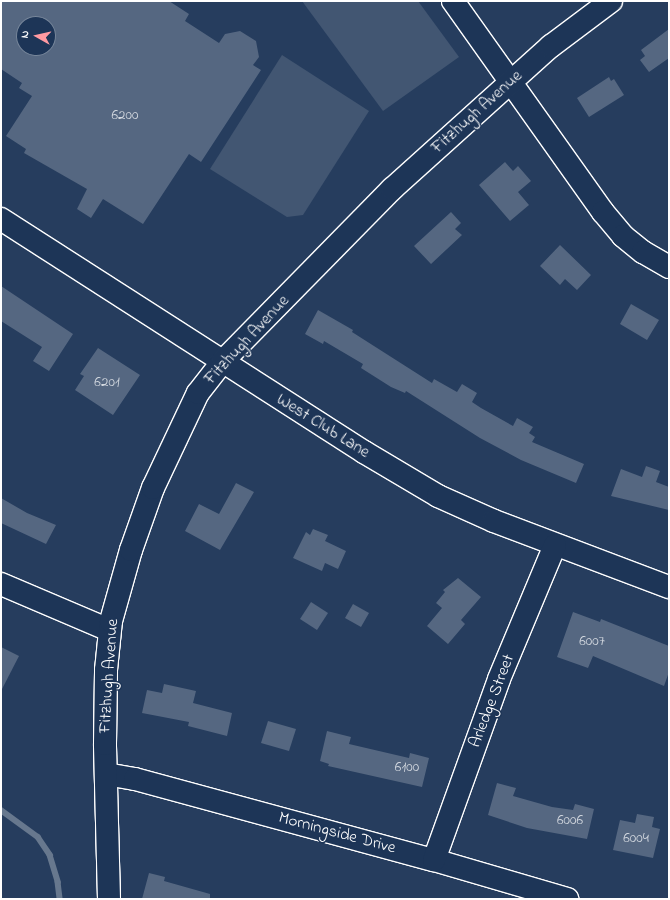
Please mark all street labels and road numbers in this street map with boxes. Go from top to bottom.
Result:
street label: Fitzhugh Avenue [428,66,526,158]
street label: Fitzhugh Avenue [200,291,294,389]
street label: West Club Lane [273,389,373,463]
street label: Fitzhugh Avenue [95,618,123,734]
street label: Arledge Street [465,652,519,750]
street label: Morningside Drive [276,808,398,858]

